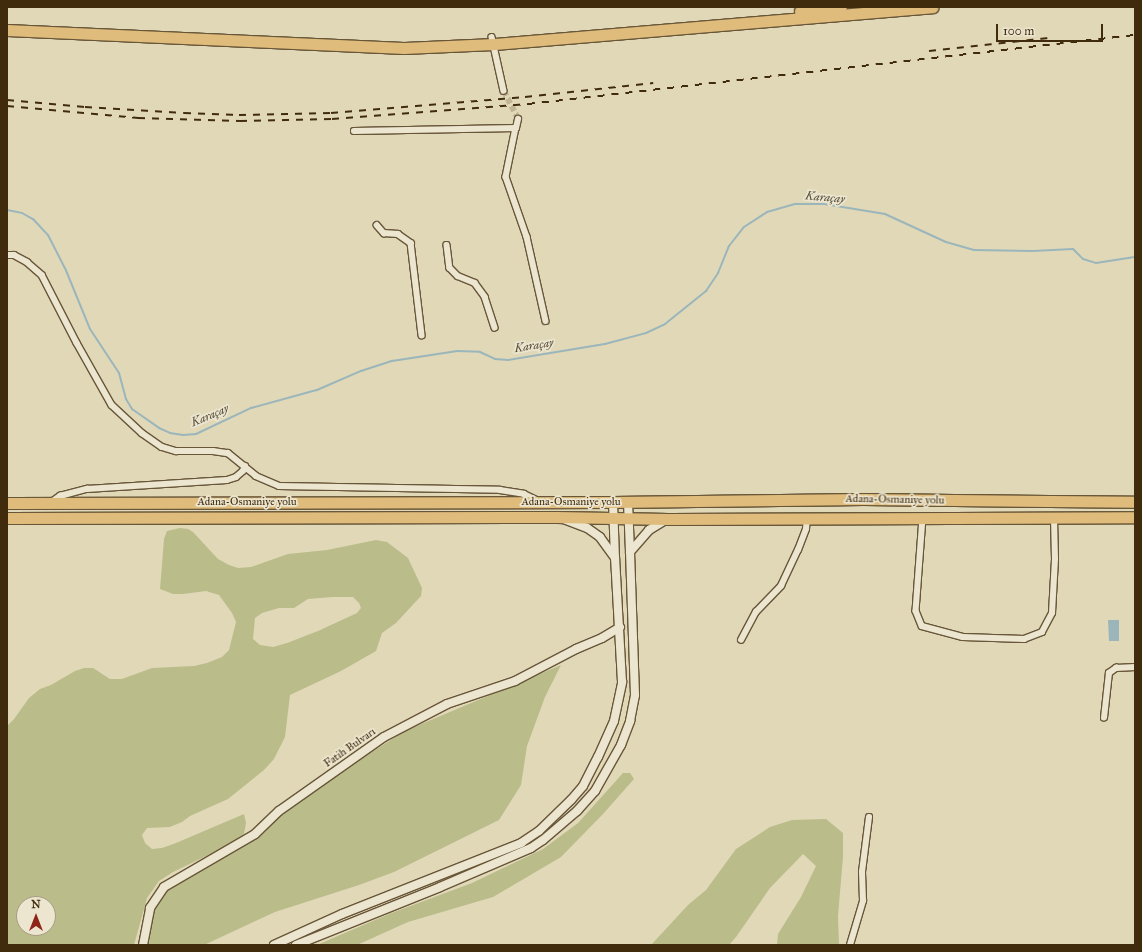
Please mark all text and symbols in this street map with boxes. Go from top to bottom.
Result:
scale bar [998,16,1105,42]
text: 100 m [1003,24,1034,38]
water label: Karaçay [805,189,845,207]
water label: Karaçay [513,336,555,356]
water label: Karaçay [189,402,231,430]
street label: Adana-Osmaniye yolu [845,493,945,507]
street label: Adana-Osmaniye yolu [197,495,297,509]
street label: Adana-Osmaniye yolu [521,495,621,509]
street label: Fatih Bulvarı [322,725,378,771]
north arrow [16,896,56,936]
text: N [31,898,41,911]

